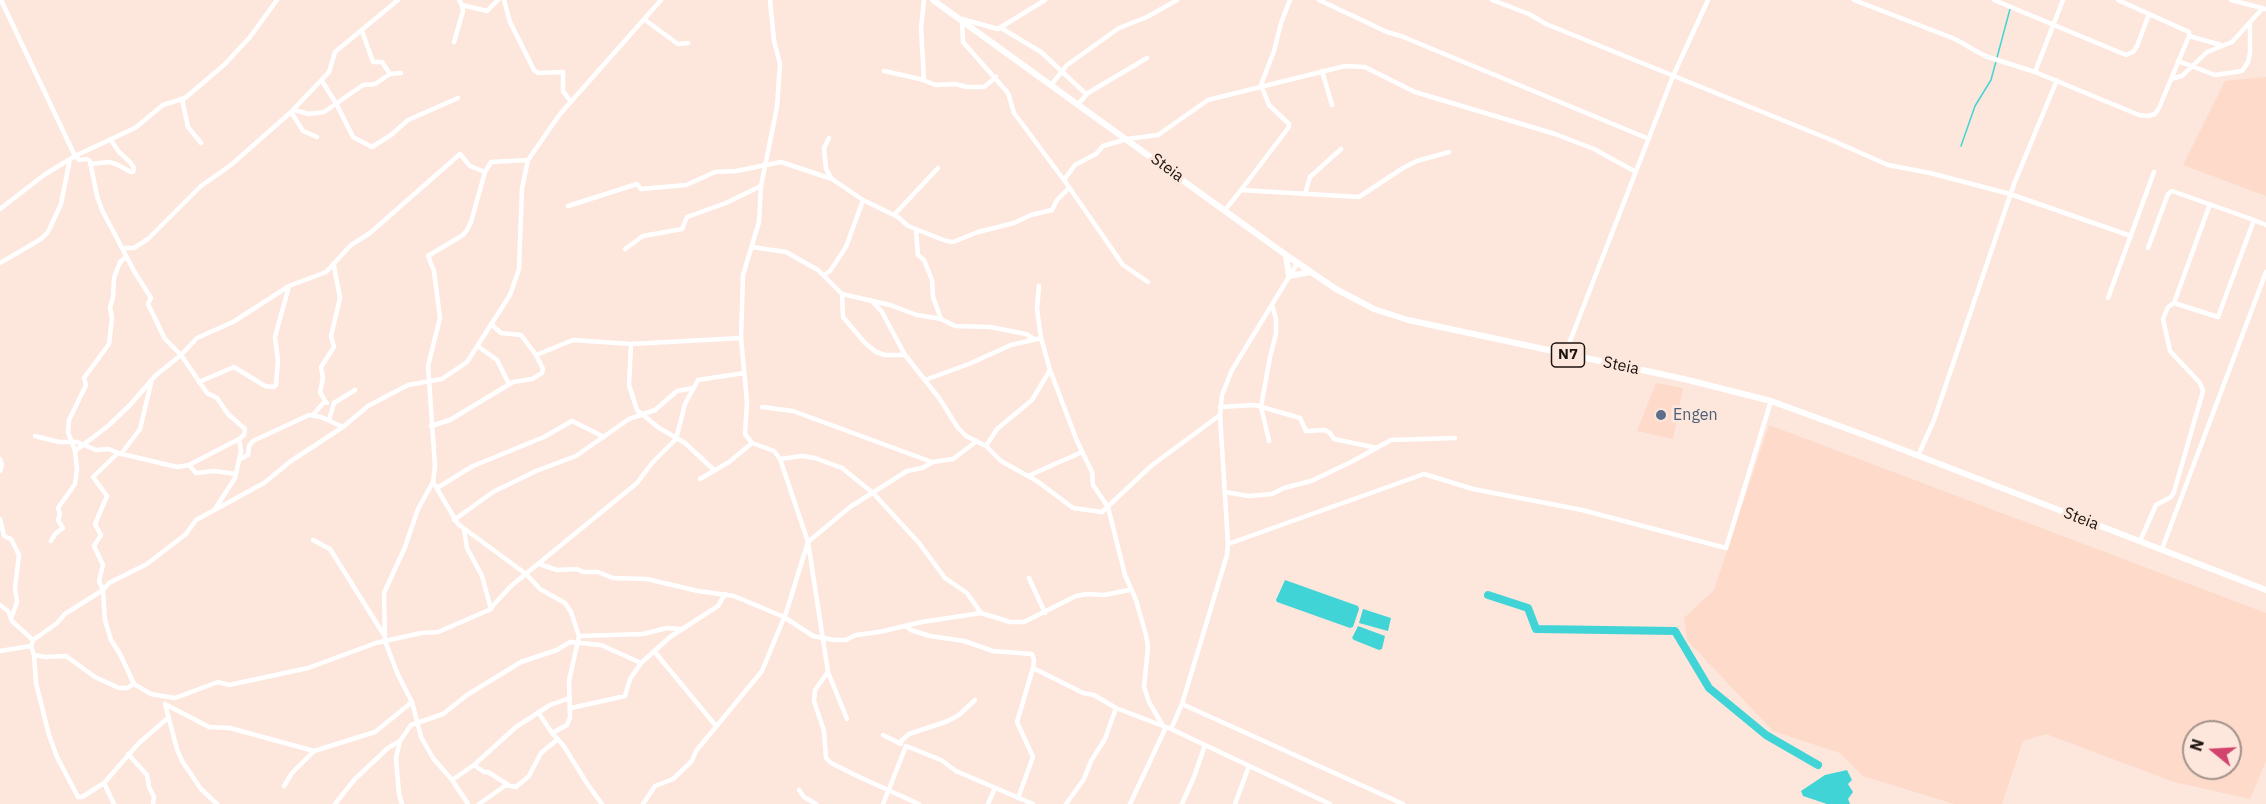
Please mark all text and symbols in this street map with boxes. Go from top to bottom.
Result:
street label: Steia [1147,150,1187,186]
road number: N7 [1552,343,1584,367]
street label: Steia [1601,353,1641,379]
place label: Engen [1673,405,1718,425]
marker: Engen [1654,408,1668,422]
street label: Steia [2061,504,2101,534]
north arrow [2182,720,2242,780]
text: N [2185,736,2208,754]

